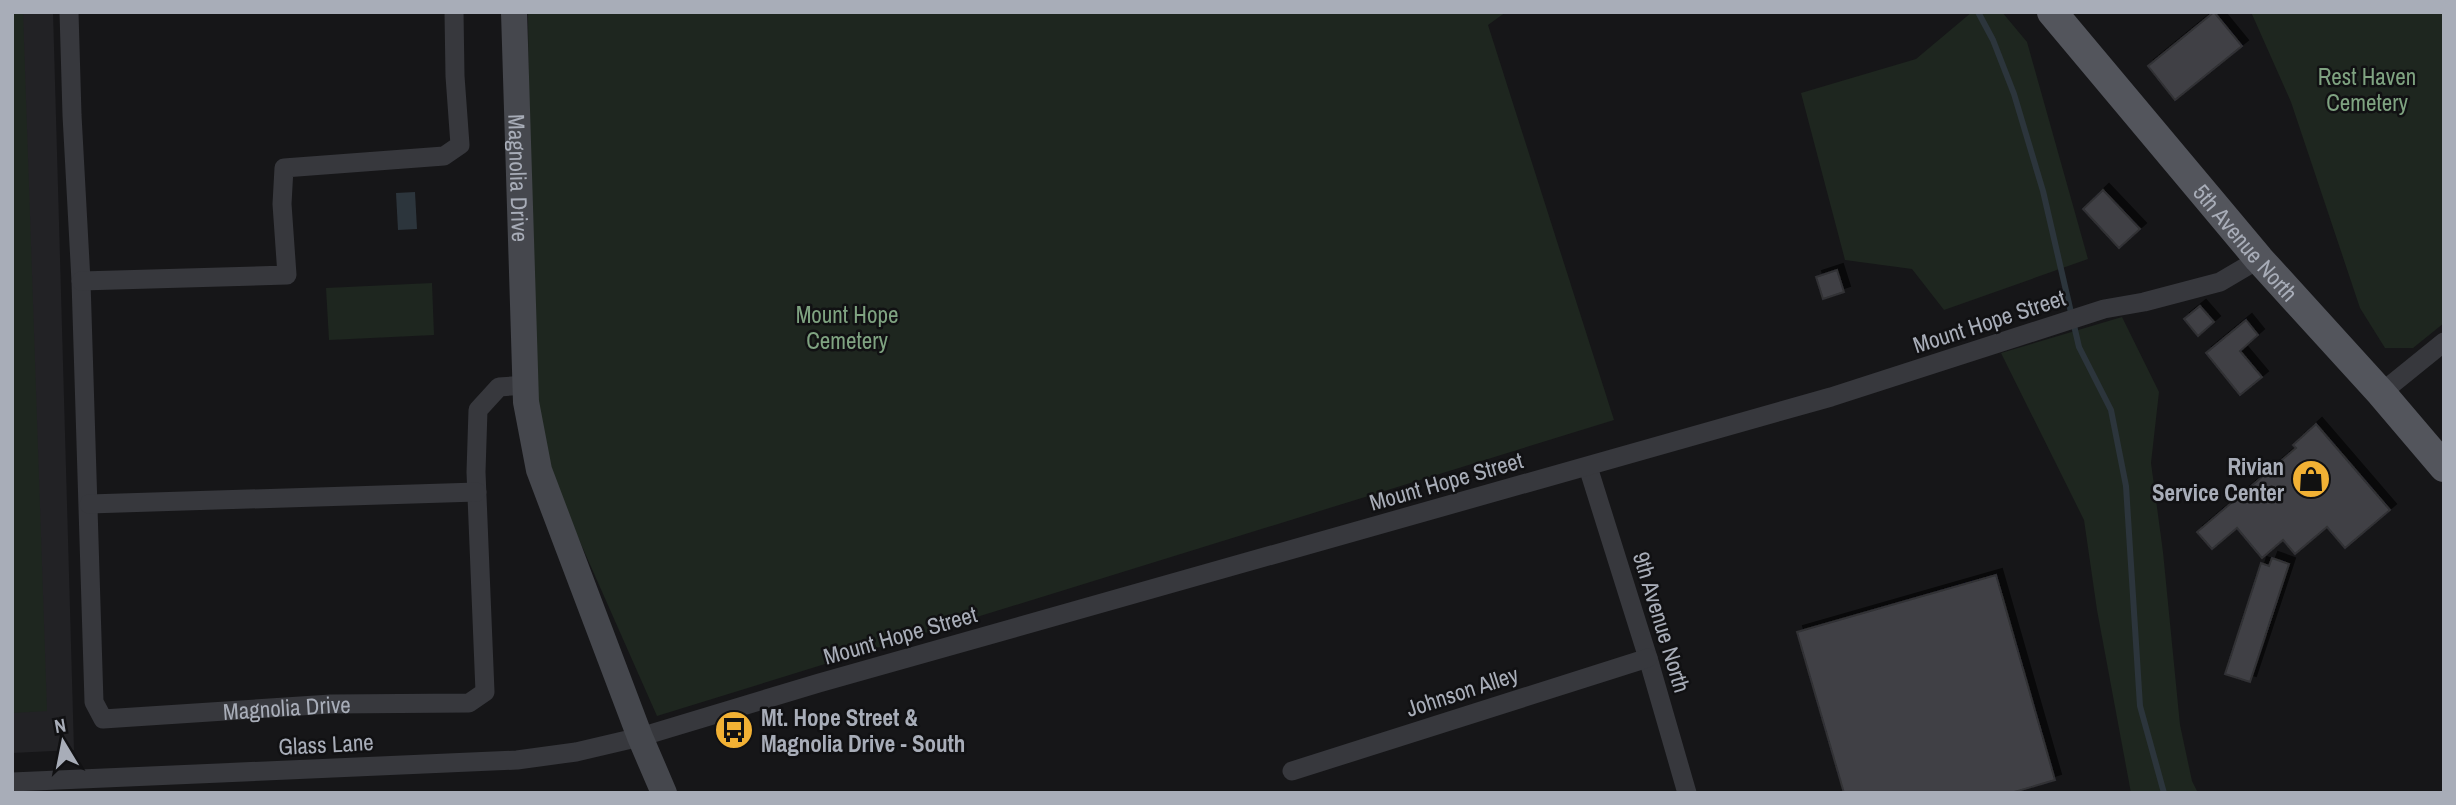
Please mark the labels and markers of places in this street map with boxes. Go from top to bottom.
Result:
place label: Rivian Service Center [2152,451,2285,508]
shop icon: Rivian Service Center [2290,458,2332,500]
place label: Mt. Hope Street & Magnolia Drive - South [761,702,965,759]
bus stop icon: Mt. Hope Street & Magnolia Drive - South [713,709,755,751]

